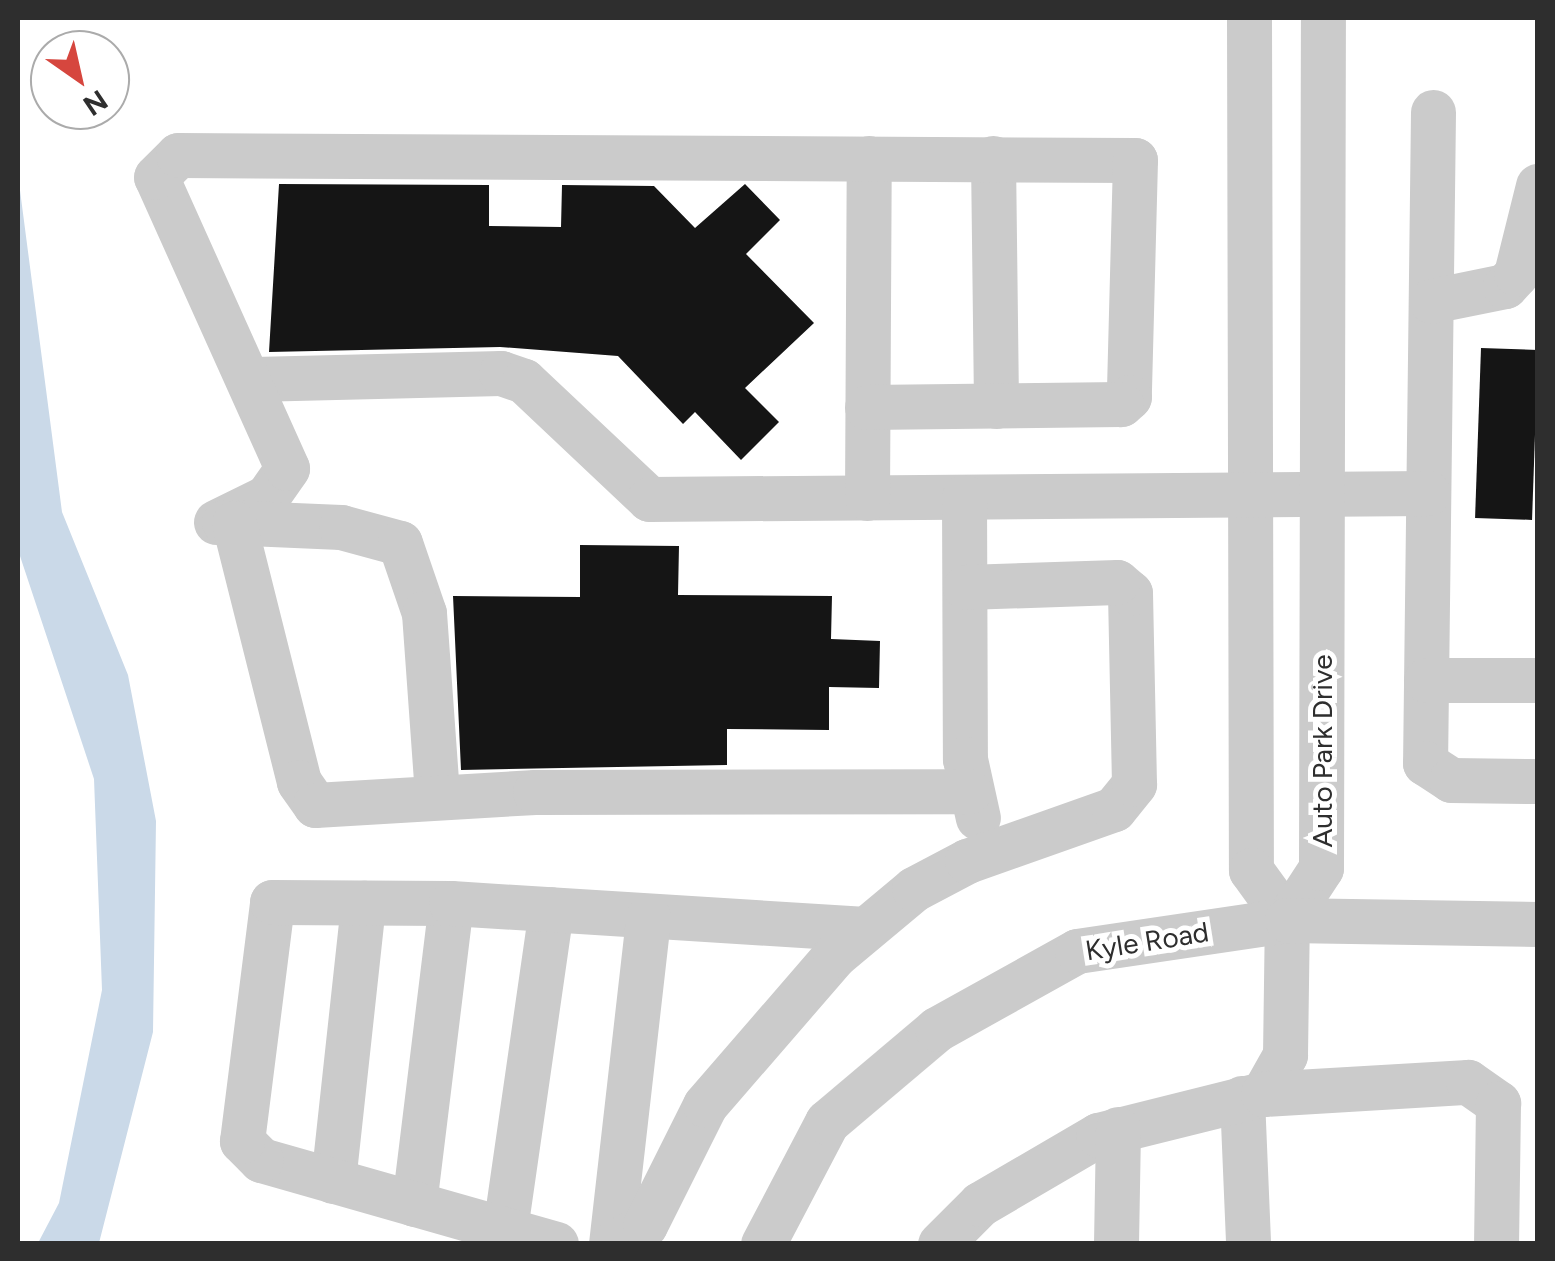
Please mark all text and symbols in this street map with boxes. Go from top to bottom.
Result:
north arrow [30,30,130,130]
text: N [77,83,114,123]
street label: Auto Park Drive [1305,654,1339,848]
street label: Kyle Road [1083,915,1211,967]

